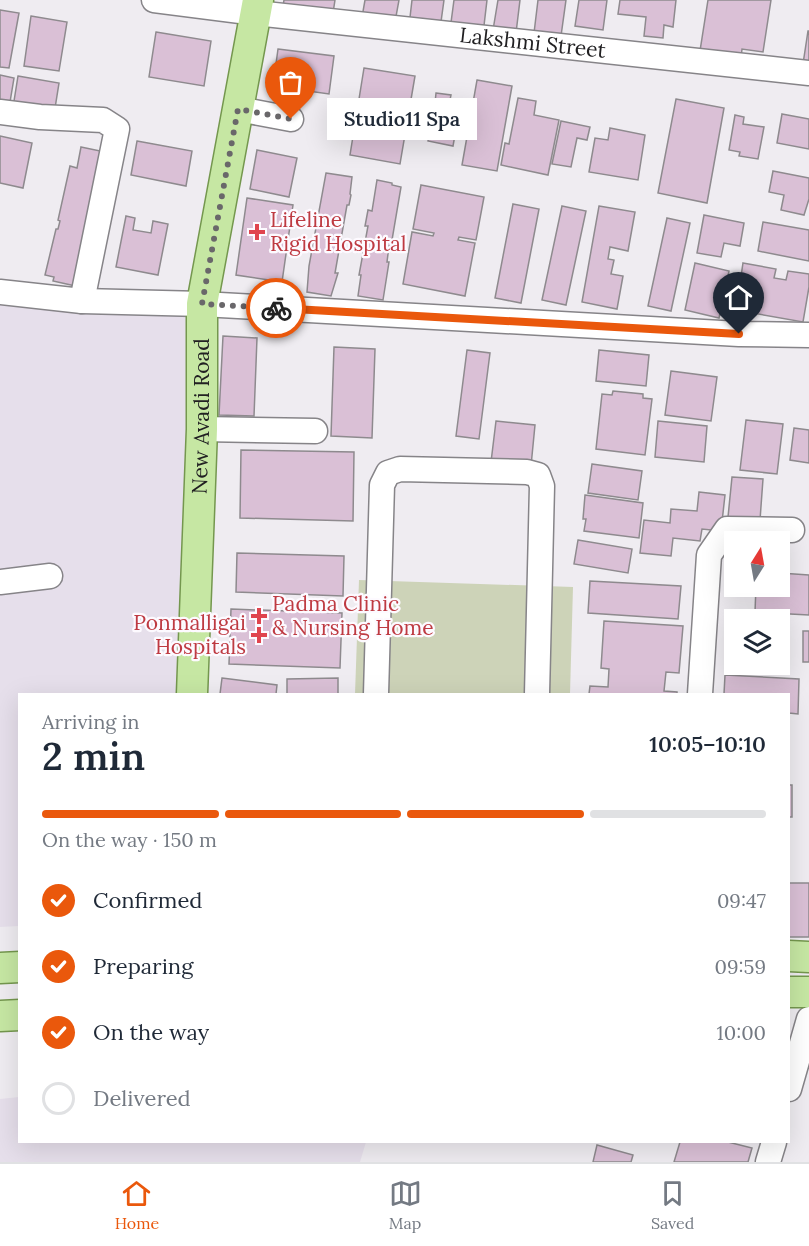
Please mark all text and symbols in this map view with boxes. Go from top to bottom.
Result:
street label: Lakshmi Street [458,21,608,64]
pin [265,57,316,119]
icon: bag [274,66,307,99]
callout: Studio11 Spa [327,98,477,140]
text: Studio11 Spa [344,106,460,131]
place label: Lifeline Rigid Hospital [270,206,407,257]
marker: Lifeline Rigid Hospital [248,223,266,241]
pin [713,272,764,334]
courier [246,278,306,338]
icon: home [722,281,755,314]
icon: bike [260,292,293,325]
street label: New Avadi Road [186,338,215,495]
north arrow [724,531,790,597]
map controls [724,531,790,675]
place label: Padma Clinic & Nursing Home [272,590,434,641]
marker: Padma Clinic & Nursing Home [250,607,268,625]
place label: Ponmalligai Hospitals [133,609,246,660]
button: layers [724,609,790,675]
marker: Ponmalligai Hospitals [250,626,268,644]
text: Arriving in [42,709,139,734]
text: 10:05–10:10 [649,730,766,758]
text: 2 min [42,731,145,781]
text: On the way · 150 m [42,827,217,852]
icon: check [42,884,75,917]
text: Confirmed [93,886,202,914]
text: 09:47 [717,888,766,913]
icon: check [42,950,75,983]
text: Preparing [93,952,193,980]
text: 09:59 [715,954,766,979]
icon: check [42,1016,75,1049]
text: On the way [93,1018,209,1046]
text: 10:00 [716,1020,766,1045]
text: Delivered [93,1084,191,1112]
tab: Home [115,1177,159,1233]
tab: Map [389,1177,422,1233]
tab: Saved [651,1177,694,1233]

